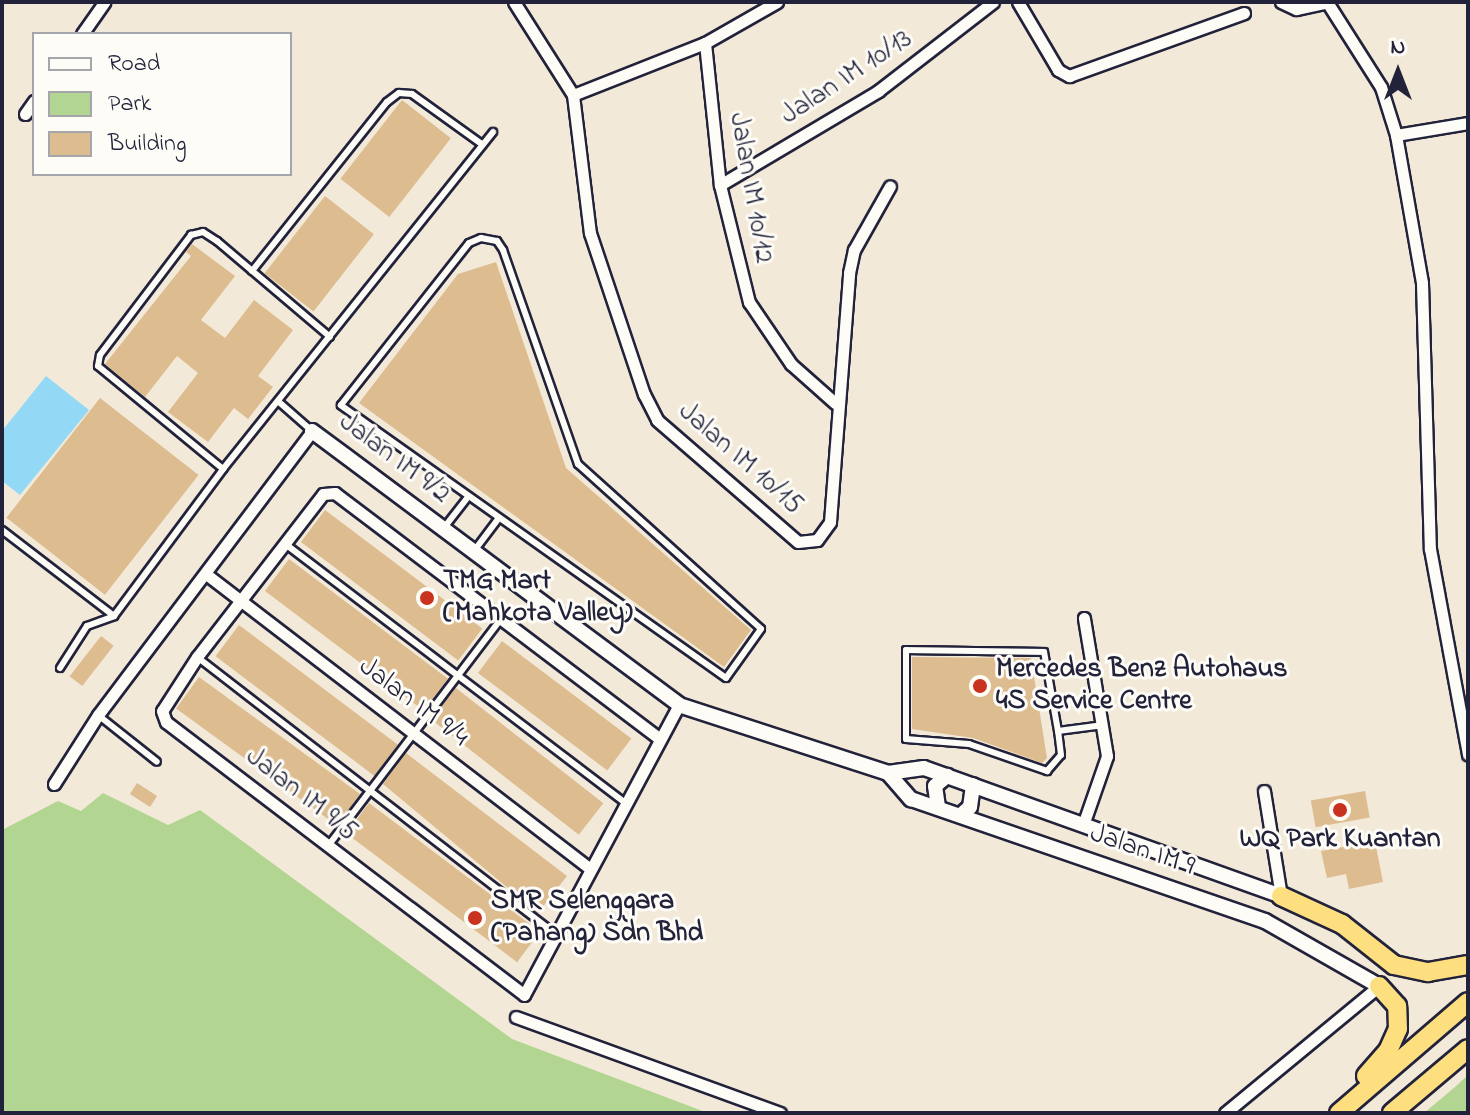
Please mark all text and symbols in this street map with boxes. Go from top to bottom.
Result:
street label: Jalan IM 10/13 [775,23,919,133]
legend [32,32,292,176]
north arrow [1358,32,1438,112]
text: N [1391,32,1405,64]
text: Road [108,47,160,82]
text: Park [108,87,151,122]
street label: Jalan IM 10/12 [720,110,780,266]
text: Building [108,127,187,162]
street label: Jalan IM 10/15 [671,396,809,522]
street label: Jalan IM 9/2 [332,406,456,512]
place label: TMG Mart (Mahkota Valley) [443,565,633,631]
marker: TMG Mart (Mahkota Valley) [418,589,436,607]
street label: Jalan IM 9/4 [352,651,474,755]
place label: Mercedes Benz Autohaus 4S Service Centre [996,653,1288,719]
marker: Mercedes Benz Autohaus 4S Service Centre [971,677,989,695]
street label: Jalan IM 9/5 [238,741,364,849]
marker: WQ Park Kuantan [1331,801,1349,819]
street label: Jalan IM 9 [1085,817,1199,885]
place label: WQ Park Kuantan [1239,823,1441,857]
place label: SMR Selenggara (Pahang) Sdn Bhd [491,885,703,951]
marker: SMR Selenggara (Pahang) Sdn Bhd [466,909,484,927]

